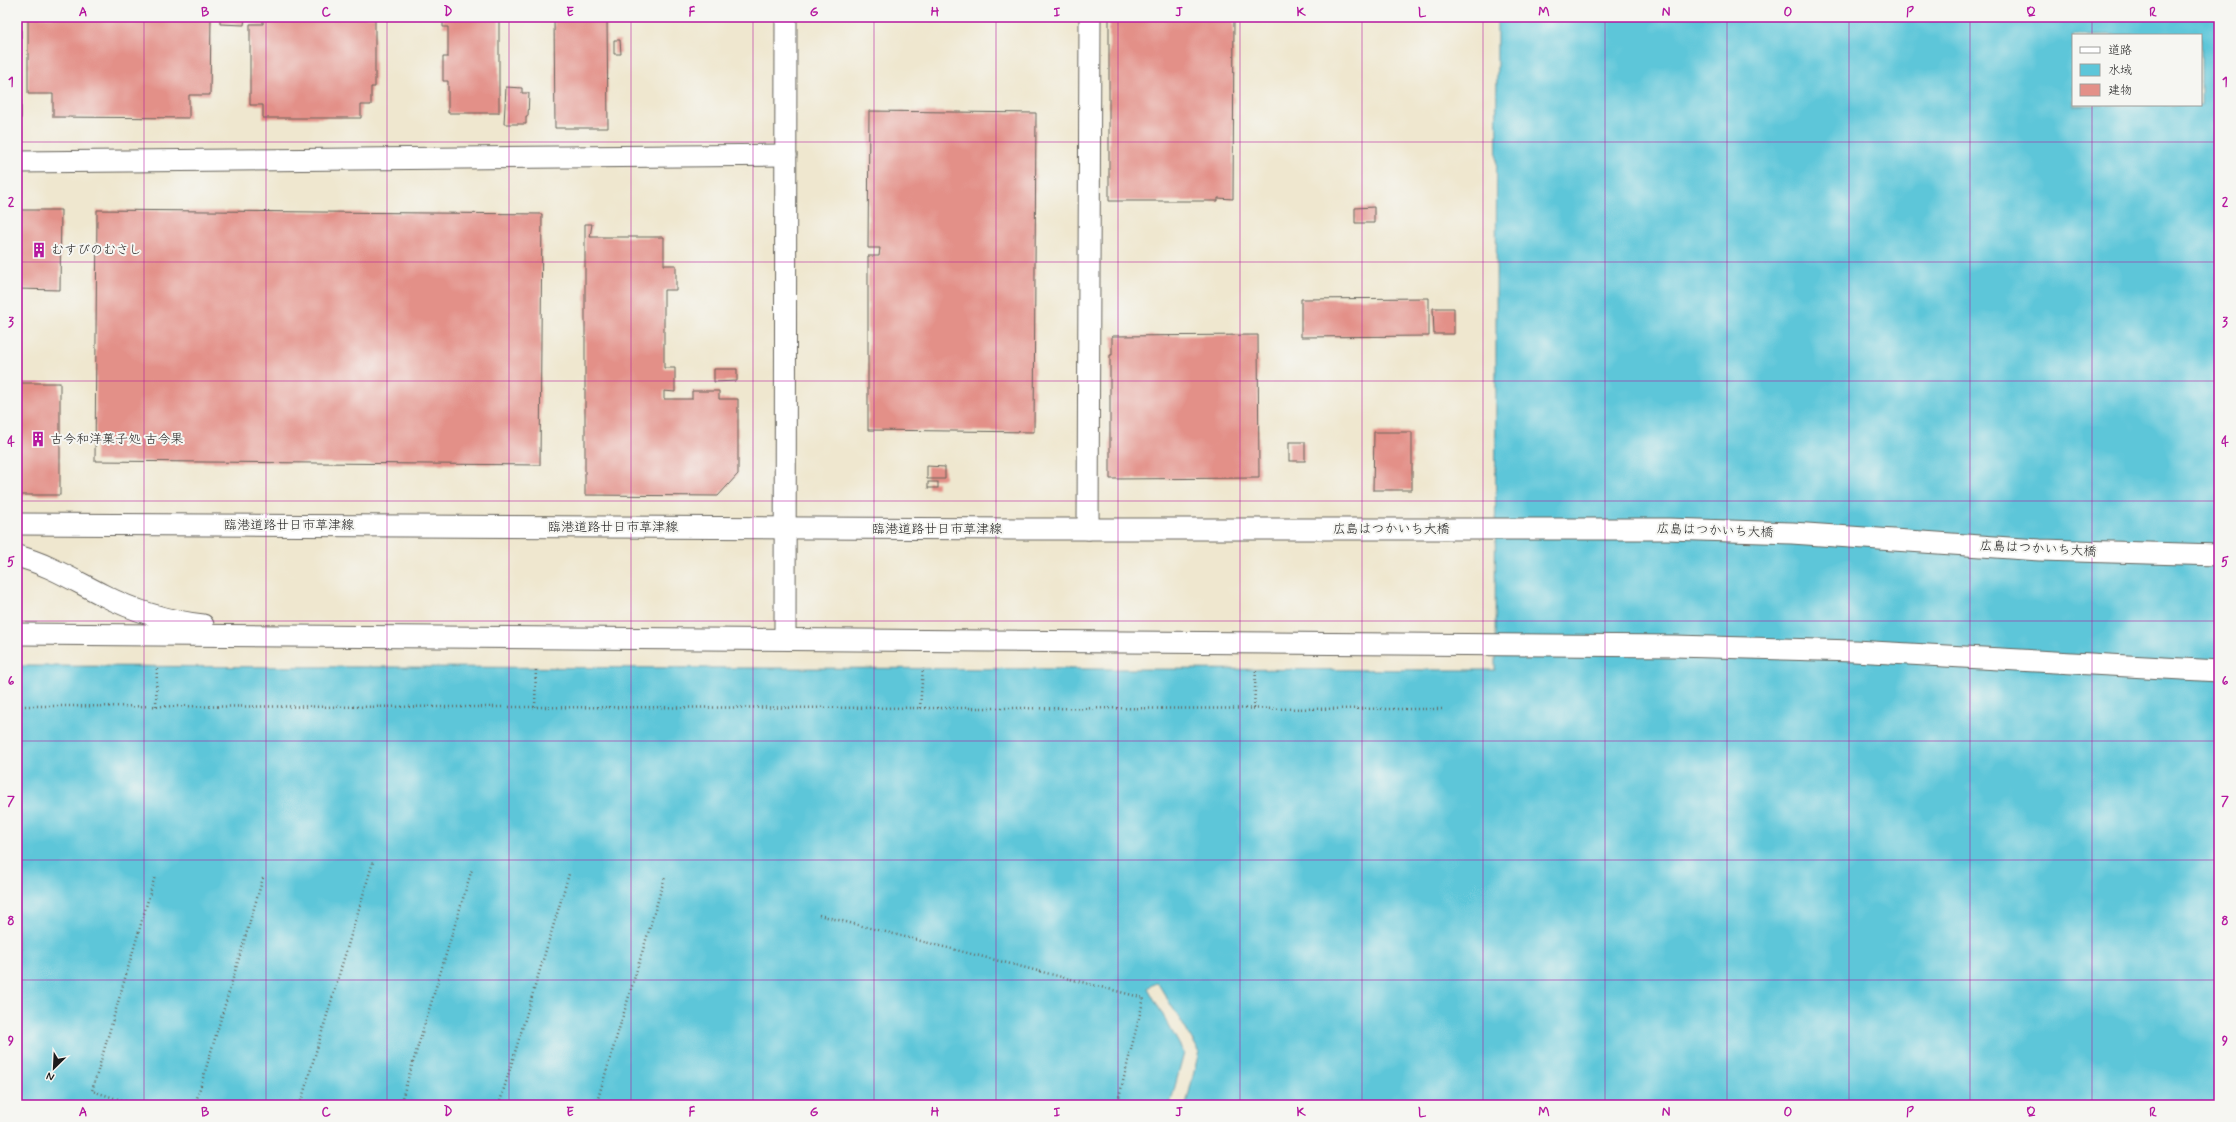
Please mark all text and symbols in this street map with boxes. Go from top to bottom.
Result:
text: A [79,4,87,21]
text: B [201,4,210,21]
text: C [321,4,331,21]
text: D [444,4,453,21]
text: E [566,4,574,21]
text: F [689,4,696,21]
text: G [810,4,819,21]
text: H [931,4,940,21]
text: I [1054,4,1061,21]
text: J [1175,4,1183,21]
text: K [1296,4,1306,21]
text: L [1418,4,1427,21]
text: M [1538,4,1550,21]
text: N [1662,4,1671,21]
text: O [1784,4,1793,21]
text: P [1906,4,1914,21]
text: Q [2026,4,2036,21]
text: R [2149,4,2157,21]
legend [2072,34,2202,106]
text: 道路 [2108,43,2132,59]
text: 水域 [2108,63,2132,79]
text: 1 [8,74,14,91]
text: 1 [2222,74,2228,91]
text: 建物 [2108,83,2132,99]
text: 2 [8,194,15,211]
text: 2 [2222,194,2229,211]
building icon: むすびのむさし [30,241,48,259]
place label: むすびのむさし [51,242,142,259]
text: 3 [8,314,14,331]
text: 3 [2222,314,2228,331]
building icon: 古今和洋菓子処 古今果 [29,430,47,448]
place label: 古今和洋菓子処 古今果 [50,431,184,448]
text: 4 [7,434,15,451]
text: 4 [2221,434,2229,451]
street label: 臨港道路廿日市草津線 [224,517,355,534]
street label: 臨港道路廿日市草津線 [548,519,679,536]
street label: 広島はつかいち大橋 [1656,520,1774,542]
street label: 臨港道路廿日市草津線 [872,521,1003,538]
street label: 広島はつかいち大橋 [1332,521,1450,538]
street label: 広島はつかいち大橋 [1979,537,2097,561]
text: 5 [7,554,15,571]
text: 5 [2221,554,2229,571]
text: 6 [8,673,15,690]
text: 6 [2222,673,2229,690]
text: 7 [7,793,15,810]
text: 7 [2221,793,2229,810]
text: 8 [7,913,15,930]
text: 8 [2221,913,2229,930]
text: 9 [8,1033,15,1050]
text: 9 [2222,1033,2229,1050]
north arrow [34,1048,74,1088]
text: N [44,1068,57,1084]
text: A [79,1104,87,1121]
text: B [201,1104,210,1121]
text: C [321,1104,331,1121]
text: D [444,1104,453,1121]
text: E [566,1104,574,1121]
text: F [689,1104,696,1121]
text: G [810,1104,819,1121]
text: H [931,1104,940,1121]
text: I [1054,1104,1061,1121]
text: J [1175,1104,1183,1121]
text: K [1296,1104,1306,1121]
text: L [1418,1104,1427,1121]
text: M [1538,1104,1550,1121]
text: N [1662,1104,1671,1121]
text: O [1784,1104,1793,1121]
text: P [1906,1104,1914,1121]
text: Q [2026,1104,2036,1121]
text: R [2149,1104,2157,1121]

